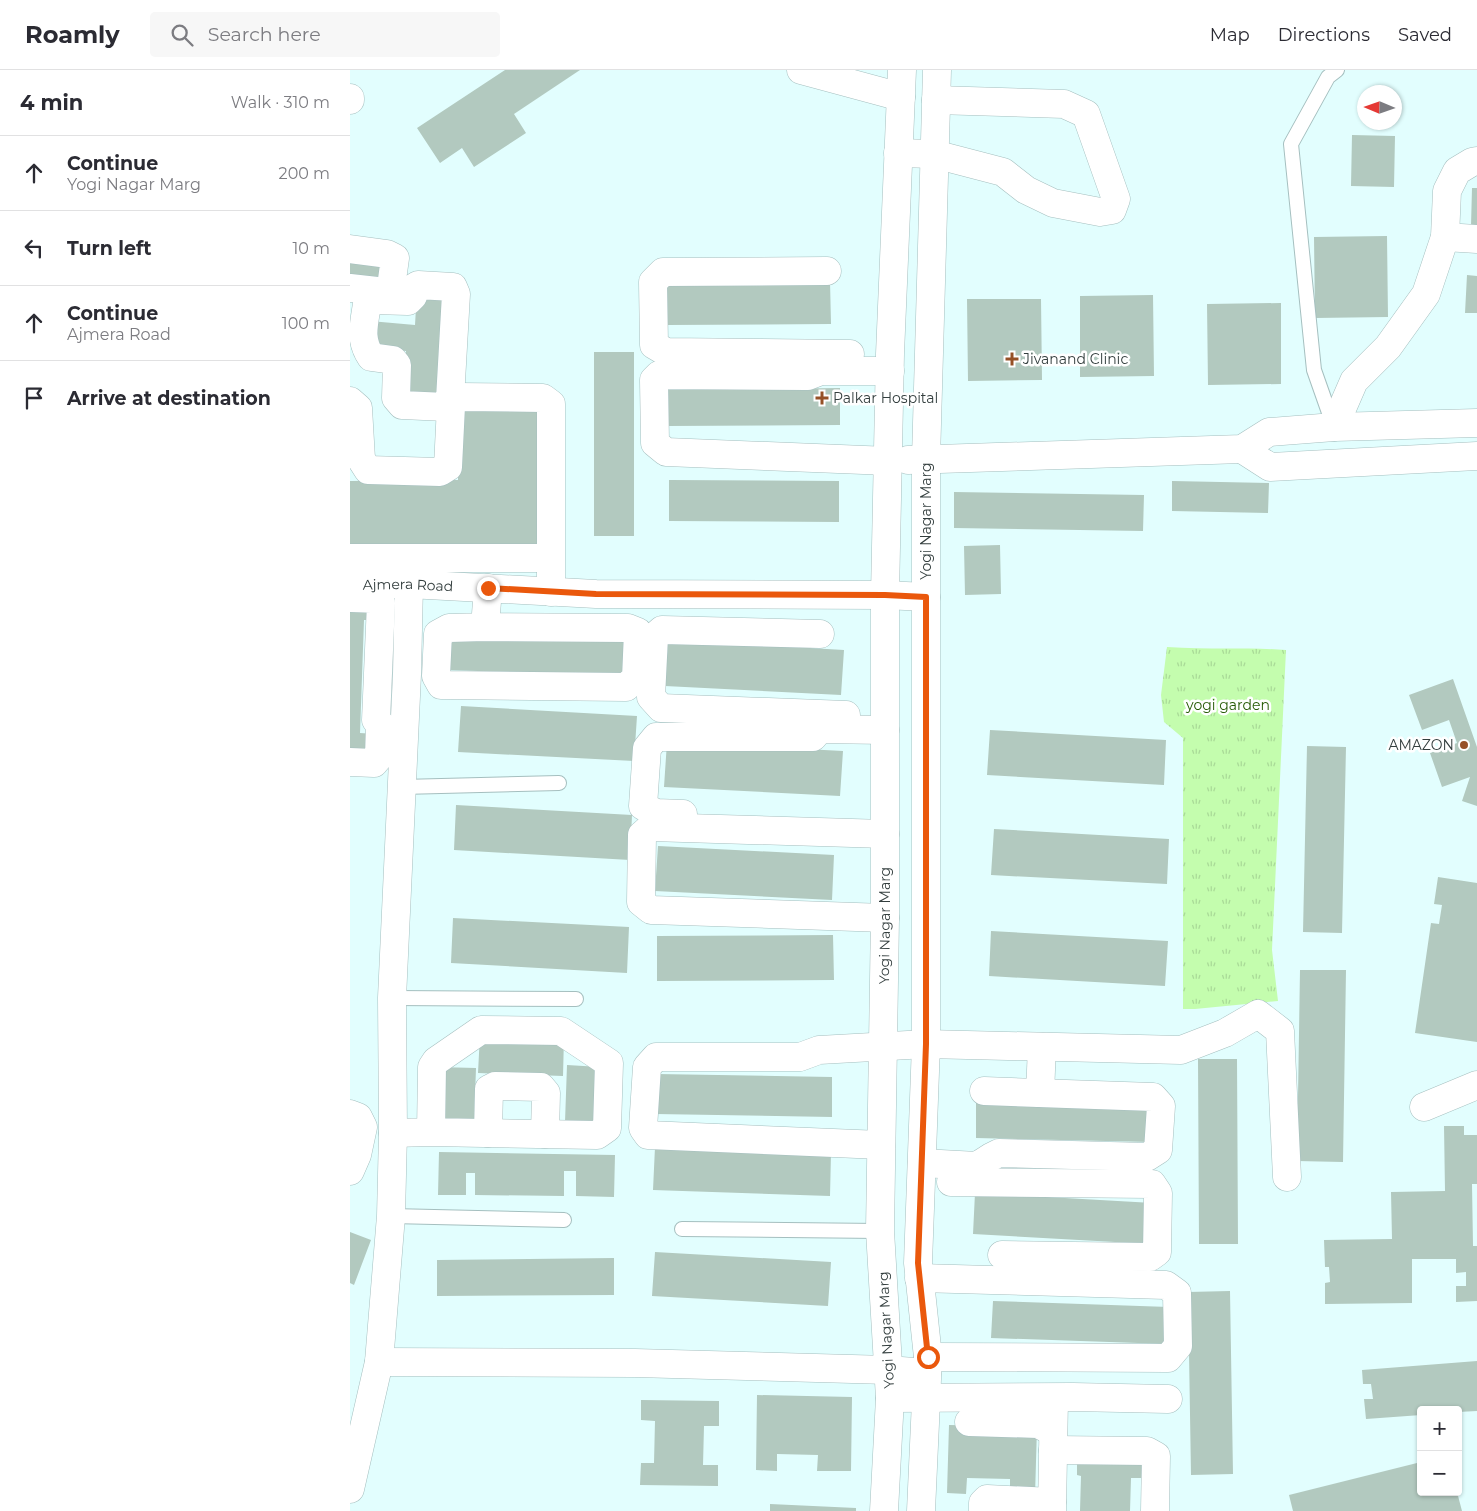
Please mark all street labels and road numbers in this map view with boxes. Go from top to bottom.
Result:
street label: Yogi Nagar Marg [917,462,935,580]
street label: Ajmera Road [362,575,454,595]
street label: Yogi Nagar Marg [875,867,894,984]
street label: Yogi Nagar Marg [874,1271,898,1389]

